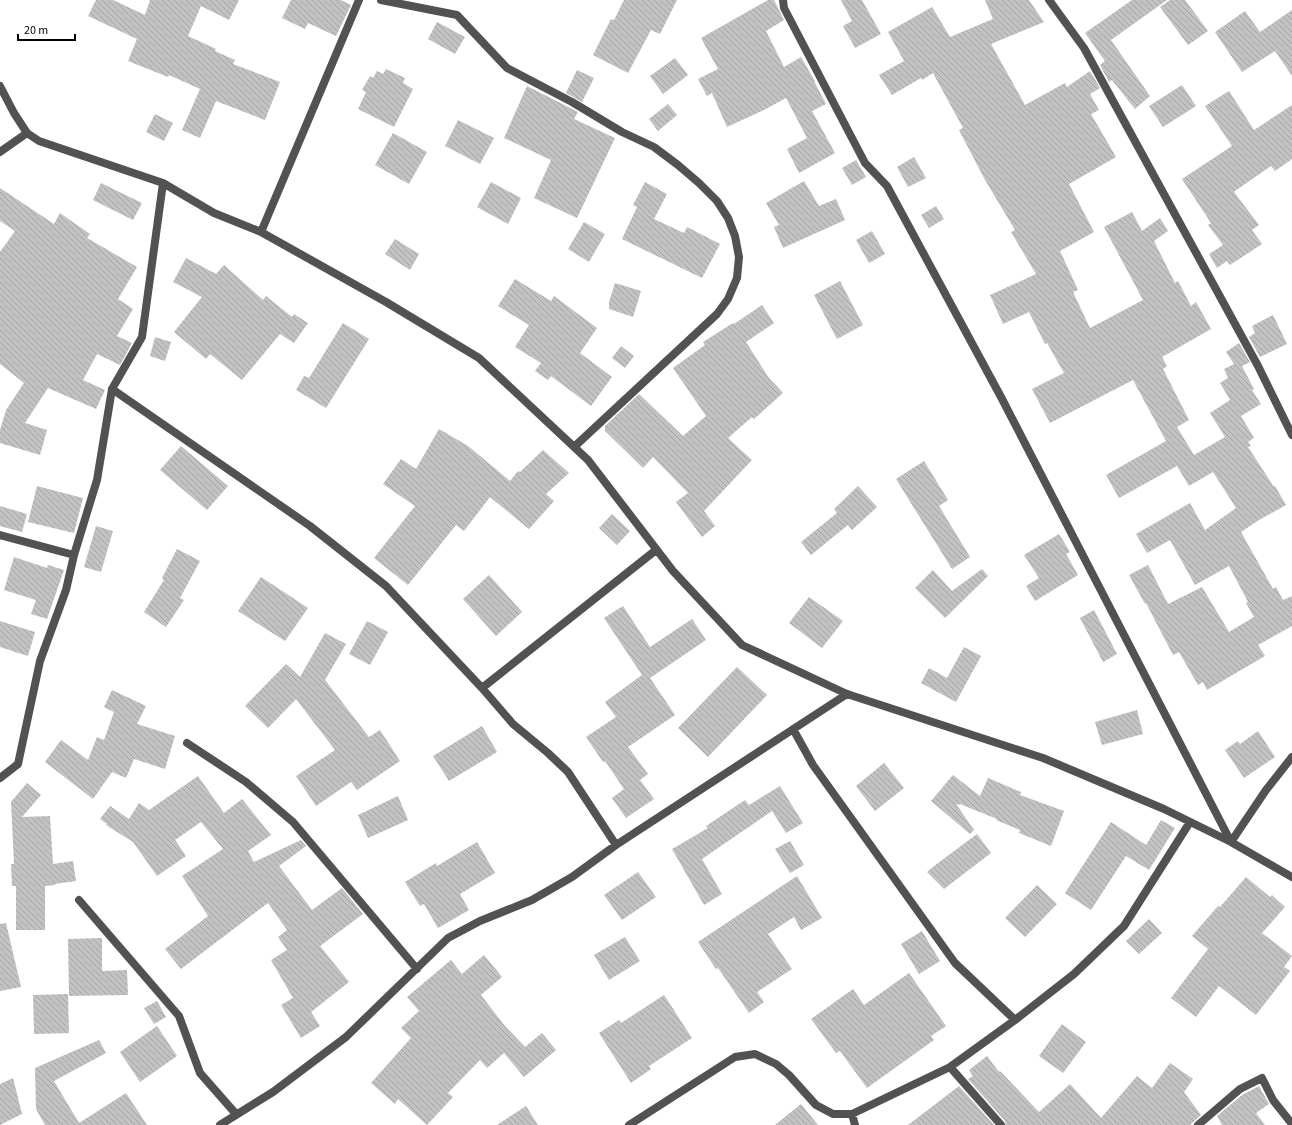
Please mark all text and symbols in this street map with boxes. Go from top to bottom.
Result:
scale bar [18,16,75,42]
text: 20 m [24,22,48,39]

